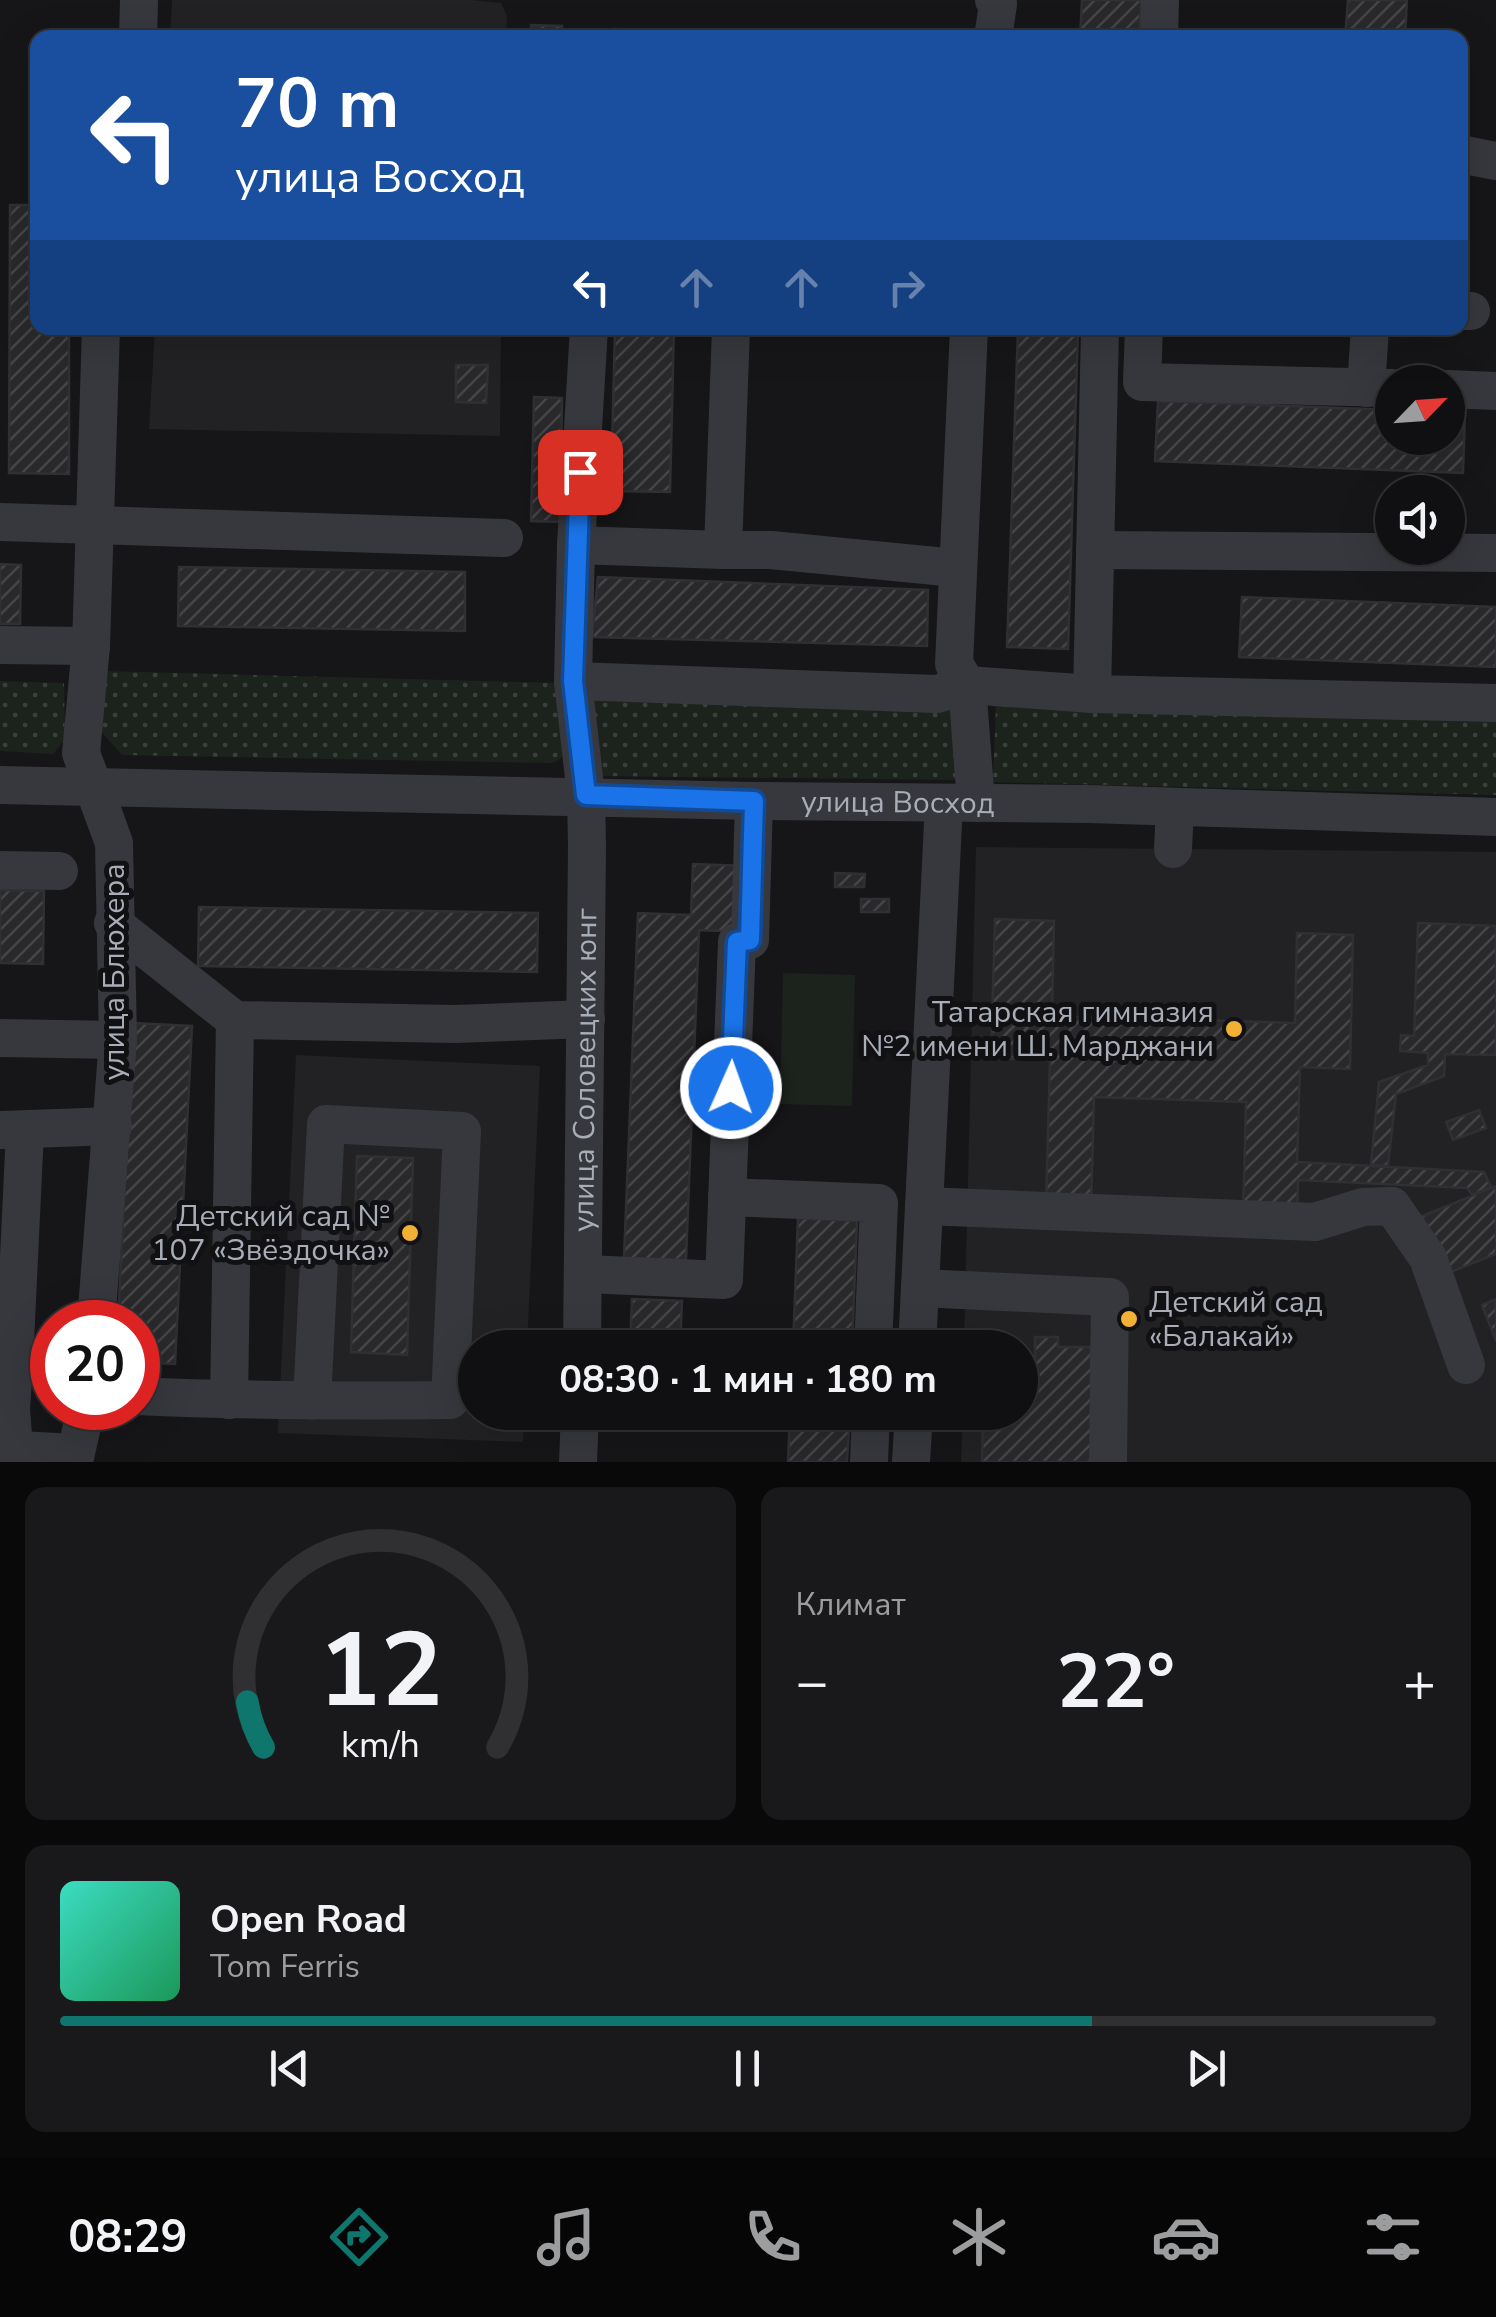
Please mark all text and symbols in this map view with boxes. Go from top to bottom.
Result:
text: 70 m [235,56,399,152]
icon: left [70,70,200,200]
text: улица Восход [235,147,525,208]
icon: left [564,260,619,315]
icon: ahead [669,260,724,315]
icon: ahead [774,260,829,315]
icon: right [879,260,934,315]
north arrow [1375,365,1465,455]
map controls [1375,365,1465,565]
pin [538,430,623,515]
icon: arrive [553,445,608,500]
button: sound [1375,475,1465,565]
street label: улица Восход [801,781,995,824]
street label: улица Блюхера [94,863,135,1081]
street label: улица Соловецких юнг [563,908,607,1232]
place label: Татарская гимназия №2 имени Ш. Марджани [861,992,1214,1067]
marker: Татарская гимназия №2 имени Ш. Марджани [1223,1018,1245,1040]
position arrow [679,1036,783,1140]
place label: Детский сад № 107 «Звёздочка» [152,1196,390,1271]
marker: Детский сад № 107 «Звёздочка» [399,1222,421,1244]
place label: Детский сад «Балакай» [1149,1282,1323,1357]
speed limit sign: 20 [30,1300,160,1430]
marker: Детский сад «Балакай» [1118,1308,1140,1330]
text: 08:30 · 1 мин · 180 m [559,1354,937,1405]
text: Климат [796,1583,906,1626]
text: 12 [318,1600,443,1742]
text: 22° [1057,1631,1175,1733]
text: − [796,1645,829,1720]
text: + [1403,1645,1436,1720]
text: km/h [341,1721,420,1770]
text: Open Road [210,1894,407,1945]
text: Tom Ferris [210,1945,360,1988]
icon: previous [262,2041,317,2096]
icon: pause [720,2041,775,2096]
icon: next [1179,2041,1234,2096]
icon: directions [324,2202,394,2272]
icon: music [531,2202,601,2272]
icon: phone [738,2202,808,2272]
icon: climate [944,2202,1014,2272]
icon: car [1151,2202,1221,2272]
icon: filters [1358,2202,1428,2272]
text: 08:29 [68,2207,188,2268]

